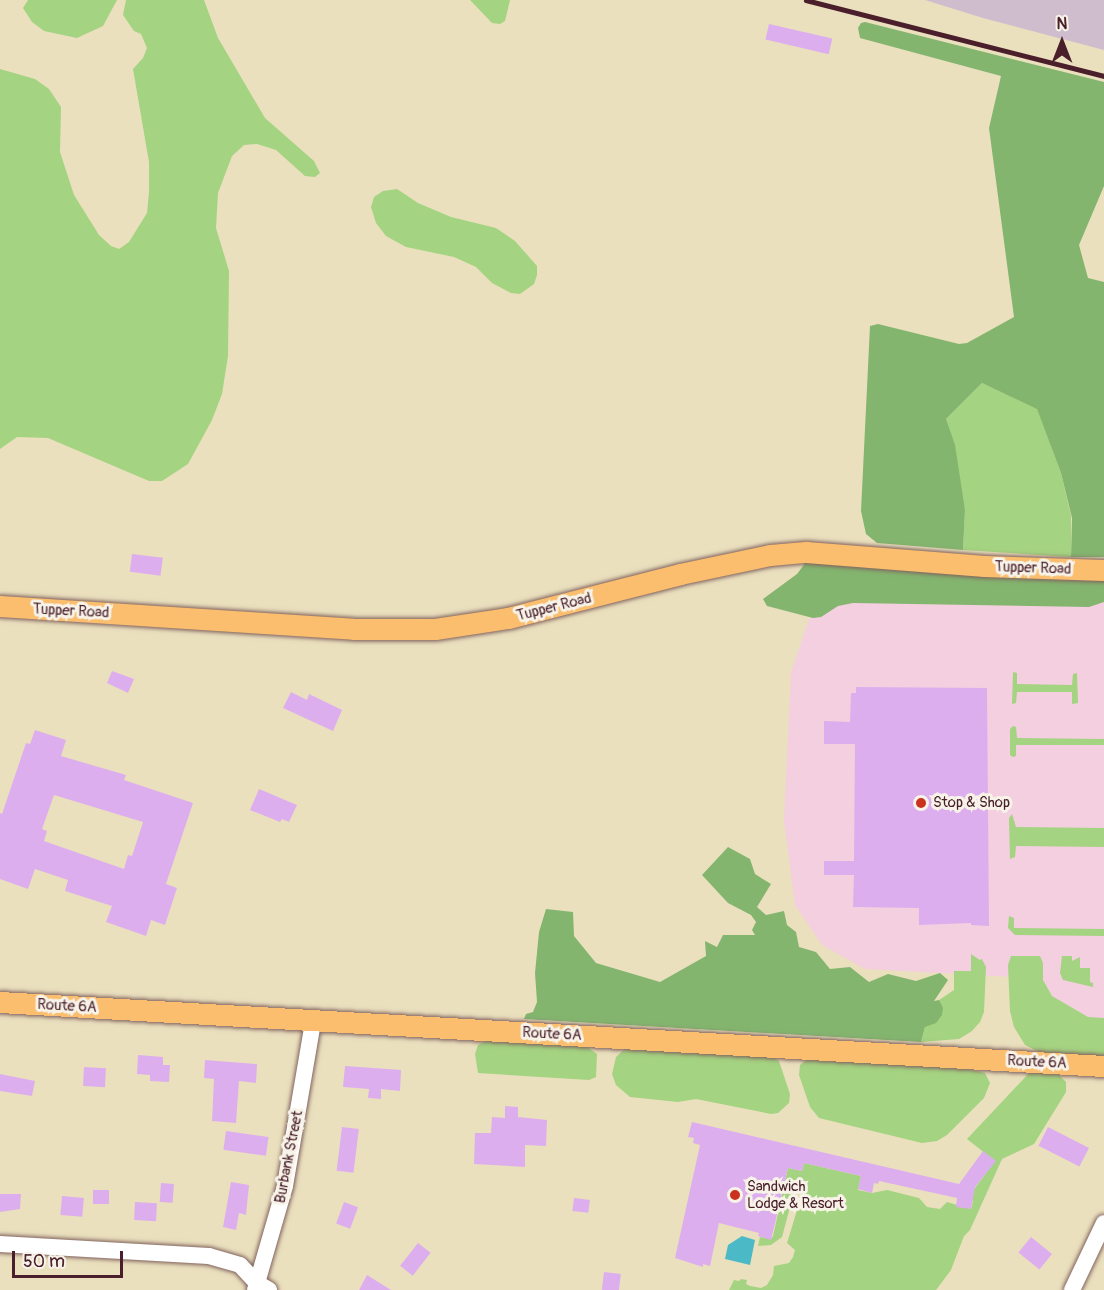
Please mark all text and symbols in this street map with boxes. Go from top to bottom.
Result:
north arrow [1032,12,1092,72]
text: N [1057,14,1067,34]
street label: Tupper Road [994,558,1072,578]
street label: Tupper Road [515,589,593,625]
street label: Tupper Road [32,600,110,622]
place label: Stop & Shop [933,794,1010,812]
marker: Stop & Shop [914,796,928,810]
street label: Route 6A [37,995,97,1017]
street label: Route 6A [522,1023,582,1045]
street label: Route 6A [1007,1051,1067,1073]
street label: Burbank Street [271,1109,307,1205]
place label: Sandwich Lodge & Resort [747,1177,844,1212]
marker: Sandwich Lodge & Resort [728,1188,742,1202]
scale bar [15,1239,126,1277]
text: 50 m [23,1250,65,1273]

